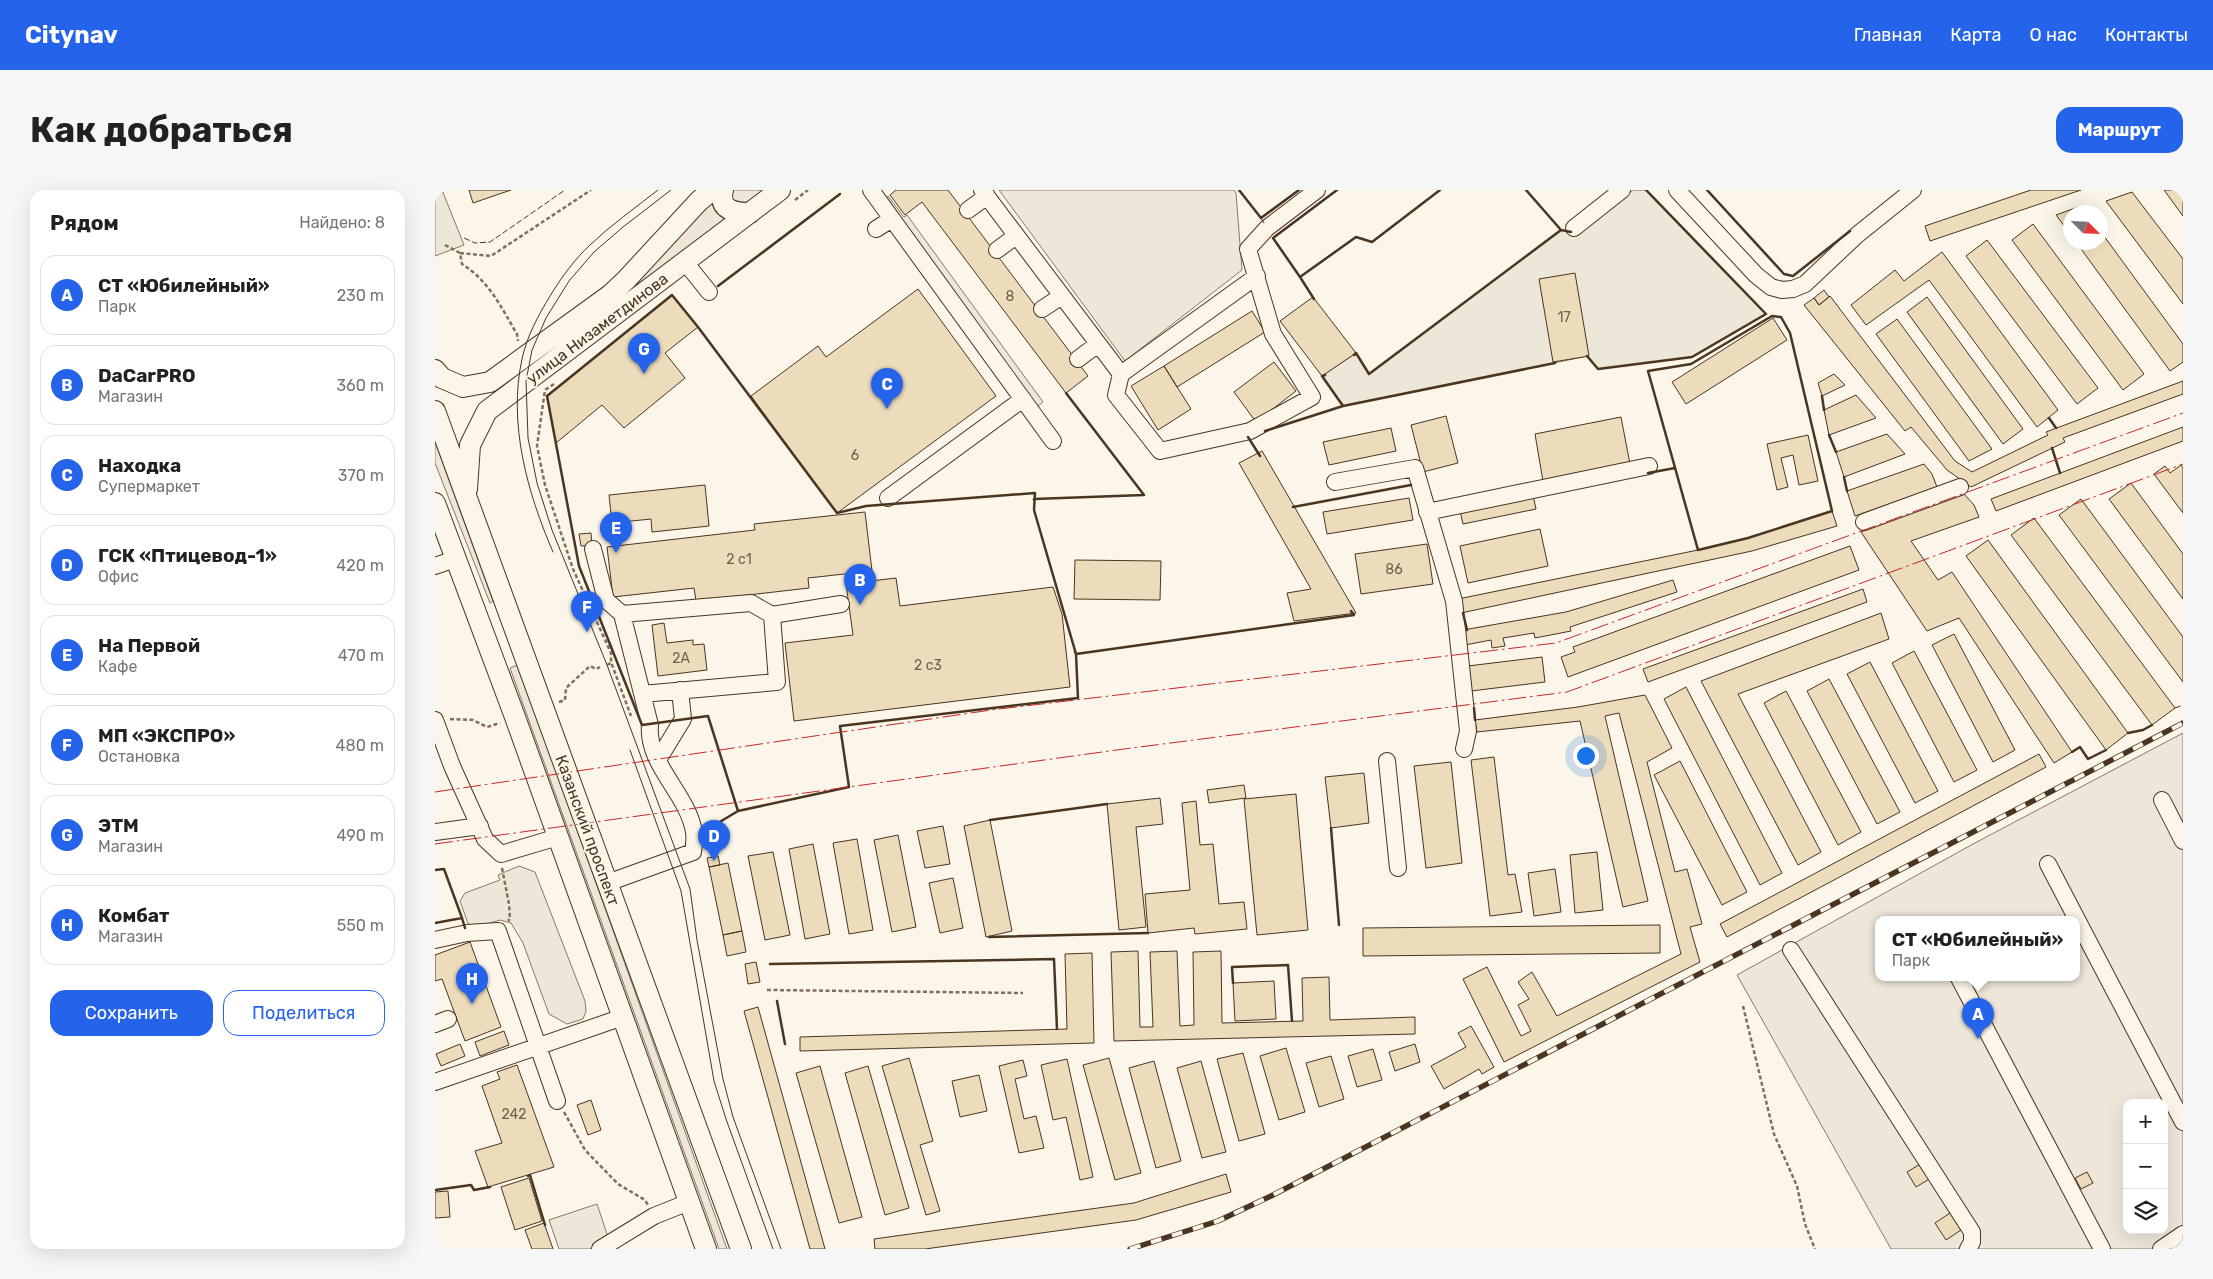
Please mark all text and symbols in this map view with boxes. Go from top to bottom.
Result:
text: Citynav [25,21,118,49]
text: Главная [1854,24,1922,46]
text: Карта [1950,24,2002,46]
text: О нас [2030,24,2077,46]
text: Контакты [2105,24,2188,46]
button: Маршрут [2056,107,2183,153]
text: Как добраться [30,109,293,151]
north arrow [2063,205,2108,250]
text: Рядом [50,210,119,235]
text: Найдено: 8 [299,213,385,232]
street label: улица Низаметдинова [523,269,672,388]
text: СТ «Юбилейный» [98,274,270,297]
text: A [61,286,73,305]
text: 230 m [337,286,384,305]
house number: 8 [1006,288,1015,305]
text: Парк [98,297,136,316]
house number: 17 [1557,309,1571,326]
pin: G [628,333,660,374]
text: DaCarPRO [98,364,195,387]
pin: C [871,368,903,409]
text: B [61,376,73,395]
text: 360 m [336,376,384,395]
text: Магазин [98,387,163,406]
house number: 6 [851,447,859,464]
text: Находка [98,454,181,477]
text: C [61,466,73,485]
text: 370 m [338,466,384,485]
text: Супермаркет [98,477,200,496]
pin: E [600,512,632,553]
text: ГСК «Птицевод-1» [98,544,277,567]
house number: 2 с1 [726,551,752,568]
text: D [61,556,73,575]
text: 420 m [336,556,384,575]
house number: 86 [1385,561,1403,578]
pin: B [844,564,876,605]
text: Офис [98,567,139,586]
pin: F [571,591,603,632]
text: На Первой [98,634,200,657]
text: E [62,646,72,665]
text: 470 m [338,646,384,665]
house number: 2А [672,650,690,667]
text: Кафе [98,657,138,676]
house number: 2 с3 [914,657,942,674]
text: МП «ЭКСПРО» [98,724,235,747]
text: F [62,736,72,755]
text: 480 m [336,736,384,755]
your location [1573,743,1599,769]
text: Остановка [98,747,180,766]
street label: Казанский проспект [551,752,624,908]
text: ЭТМ [98,814,139,837]
pin: D [698,820,730,861]
text: G [61,826,73,845]
text: 490 m [336,826,384,845]
text: Магазин [98,837,163,856]
text: Комбат [98,904,169,927]
text: H [61,916,73,935]
text: 550 m [337,916,384,935]
popup [1875,916,2080,981]
text: Магазин [98,927,163,946]
text: СТ «Юбилейный» [1892,928,2063,951]
text: Парк [1892,951,1930,970]
pin: H [456,963,488,1004]
button: Сохранить [50,990,213,1036]
button: Поделиться [223,990,385,1036]
pin: A [1962,998,1994,1039]
map controls [2123,1099,2168,1234]
button: + [2123,1099,2168,1144]
house number: 242 [502,1106,527,1123]
button: − [2123,1144,2168,1189]
button: layers [2123,1189,2168,1234]

